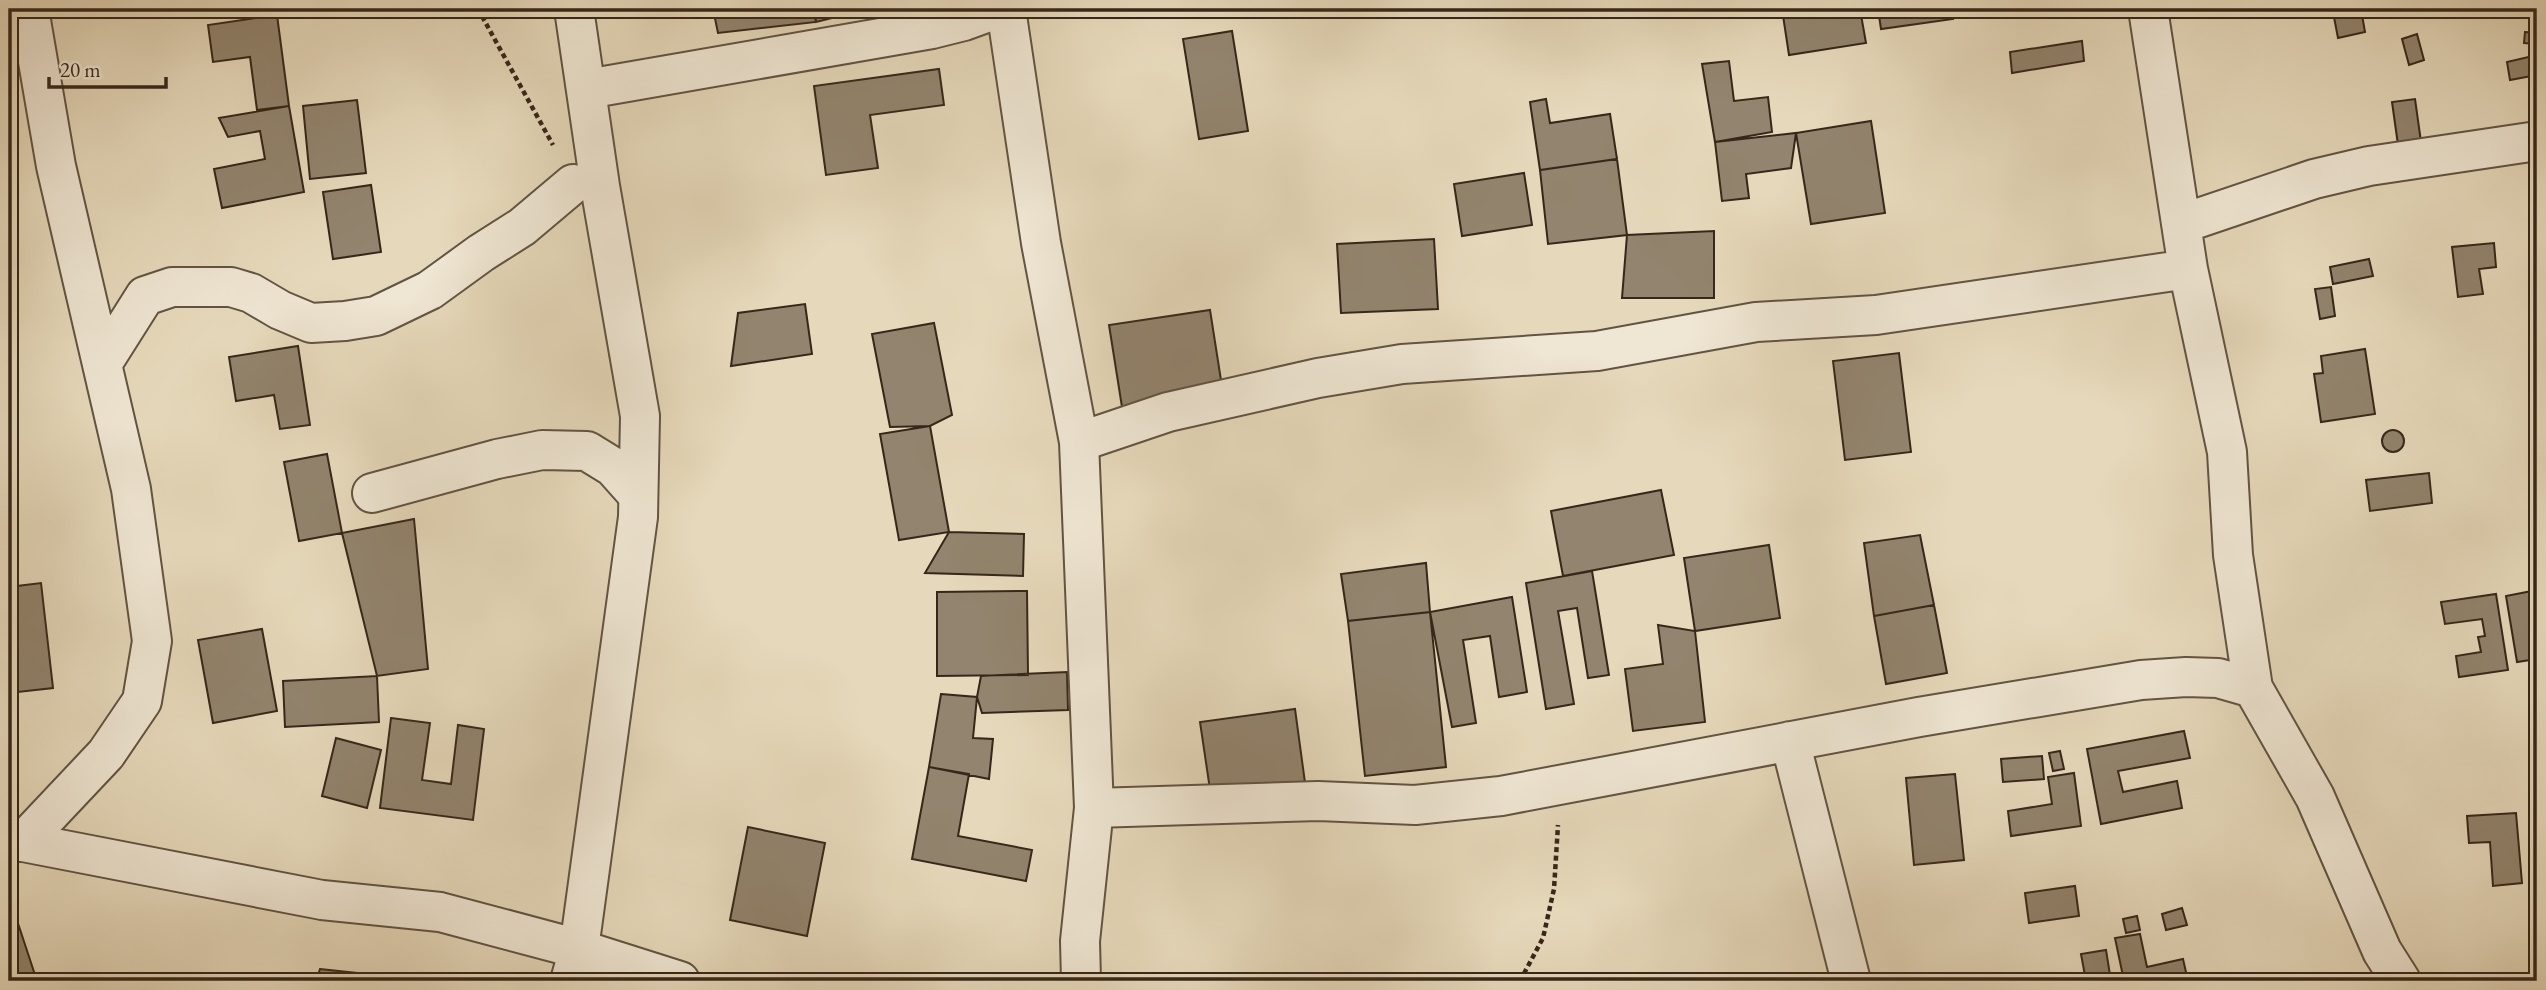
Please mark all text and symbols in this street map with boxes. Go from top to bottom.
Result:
scale bar [49,46,166,90]
text: 20 m [60,56,101,83]

